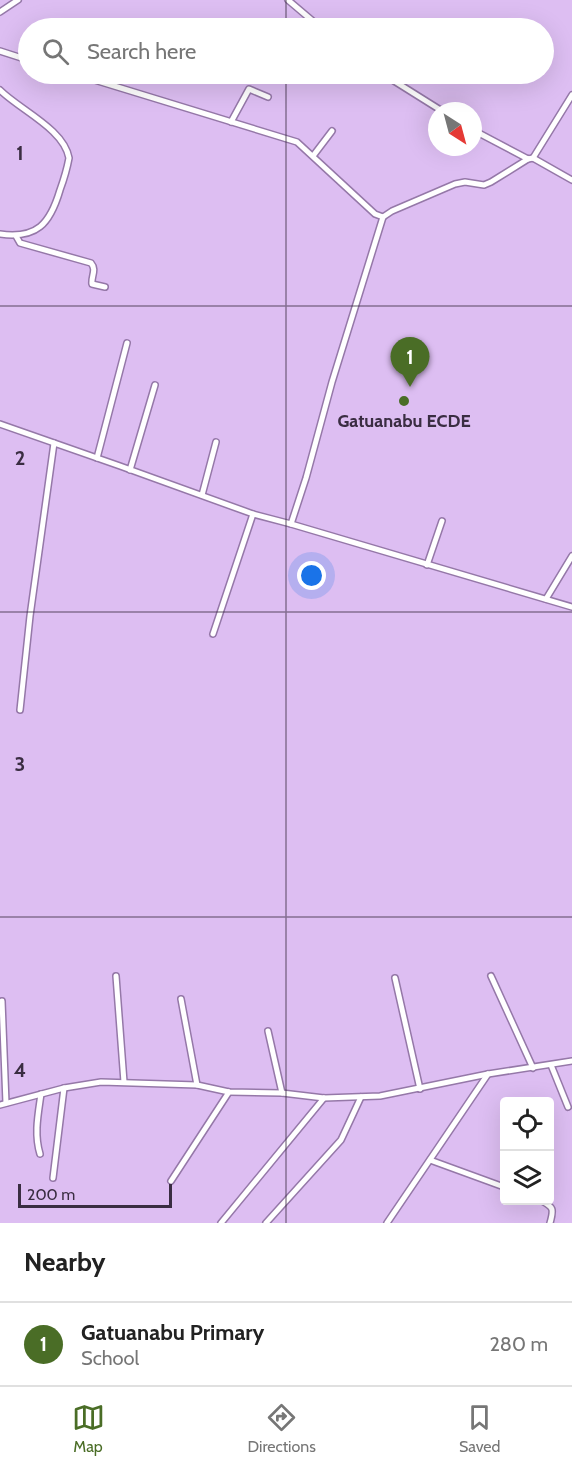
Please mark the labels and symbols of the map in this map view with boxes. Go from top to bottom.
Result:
north arrow [428,102,482,156]
text: 1 [16,141,24,165]
pin: 1 [390,338,430,387]
marker: Gatuanabu ECDE [397,394,411,408]
place label: Gatuanabu ECDE [337,410,471,432]
text: 2 [15,446,25,470]
your location [297,561,326,590]
text: 3 [15,752,25,776]
text: 4 [14,1058,26,1082]
scale bar [18,1181,172,1208]

